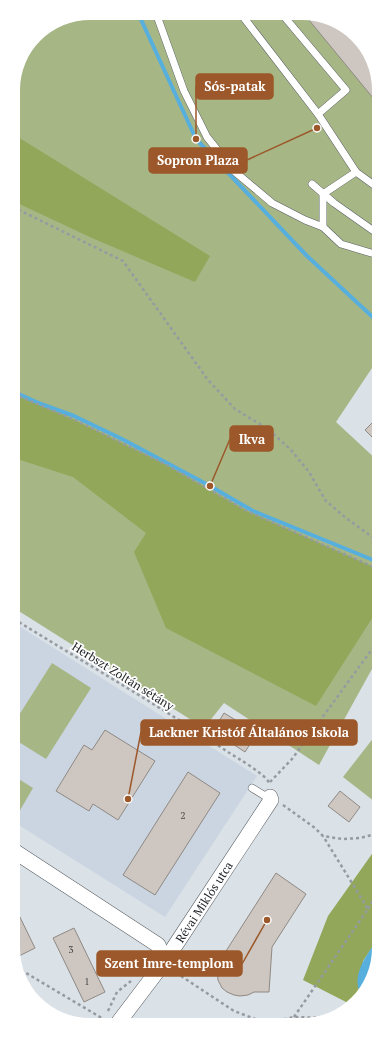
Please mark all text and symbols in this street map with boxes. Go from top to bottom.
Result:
callout: Sós-patak [196,74,273,99]
text: Sós-patak [204,77,266,95]
callout: Sopron Plaza [149,148,247,173]
text: Sopron Plaza [157,151,240,169]
callout: Ikva [230,426,273,451]
text: Ikva [239,430,266,448]
street label: Herbszt Zoltán sétány [69,639,177,714]
callout: Lackner Kristóf Általános Iskola [141,720,357,745]
text: Lackner Kristóf Általános Iskola [149,723,350,741]
house number: 2 [180,809,186,822]
street label: Révai Miklós utca [172,859,236,945]
house number: 3 [68,943,74,956]
callout: Szent Imre-templom [97,951,242,976]
text: Szent Imre-templom [105,954,233,972]
house number: 1 [84,975,90,988]

